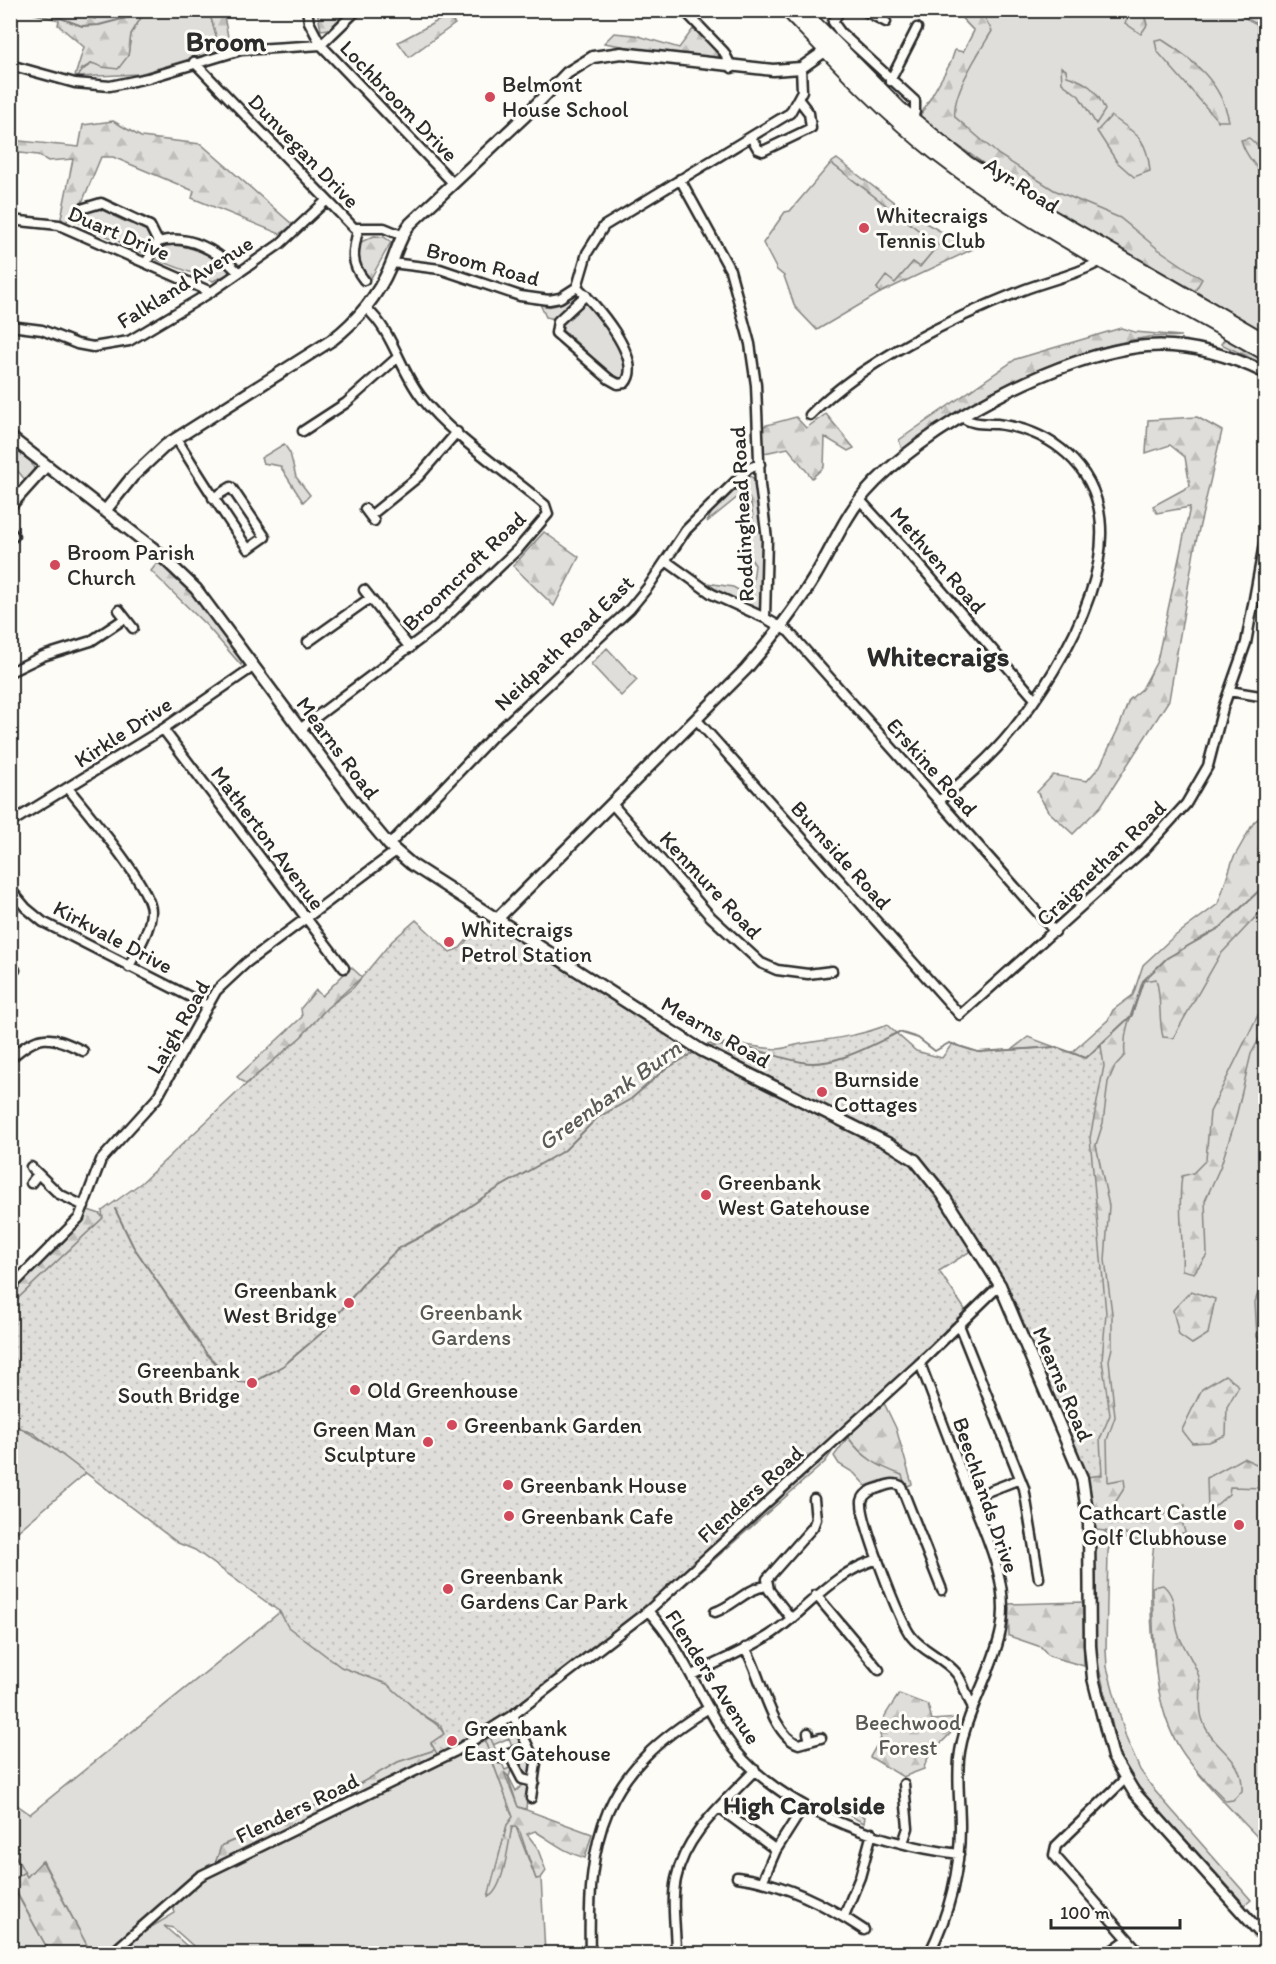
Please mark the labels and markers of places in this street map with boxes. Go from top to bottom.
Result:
place label: Belmont House School [502,71,629,123]
marker: Belmont House School [483,90,497,104]
place label: Whitecraigs Tennis Club [876,202,988,254]
marker: Whitecraigs Tennis Club [857,221,871,235]
place label: Broom Parish Church [67,539,194,591]
marker: Broom Parish Church [48,558,62,572]
place label: Whitecraigs Petrol Station [461,916,592,968]
marker: Whitecraigs Petrol Station [442,935,456,949]
place label: Burnside Cottages [834,1066,919,1118]
marker: Burnside Cottages [815,1085,829,1099]
place label: Greenbank West Gatehouse [718,1169,870,1221]
marker: Greenbank West Gatehouse [699,1188,713,1202]
place label: Greenbank West Bridge [223,1277,337,1329]
marker: Greenbank West Bridge [342,1296,356,1310]
place label: Greenbank South Bridge [118,1357,240,1409]
marker: Greenbank South Bridge [245,1376,259,1390]
place label: Old Greenhouse [367,1377,518,1404]
marker: Old Greenhouse [348,1383,362,1397]
place label: Greenbank Garden [464,1412,642,1439]
place label: Green Man Sculpture [313,1416,417,1468]
marker: Greenbank Garden [445,1418,459,1432]
marker: Green Man Sculpture [421,1435,435,1449]
place label: Greenbank House [520,1472,687,1499]
marker: Greenbank House [501,1478,515,1492]
place label: Cathcart Castle Golf Clubhouse [1078,1499,1227,1551]
place label: Greenbank Cafe [521,1503,674,1530]
marker: Greenbank Cafe [502,1509,516,1523]
marker: Cathcart Castle Golf Clubhouse [1232,1518,1246,1532]
place label: Greenbank Gardens Car Park [460,1563,628,1615]
marker: Greenbank Gardens Car Park [441,1582,455,1596]
place label: Greenbank East Gatehouse [464,1715,611,1767]
marker: Greenbank East Gatehouse [445,1734,459,1748]

